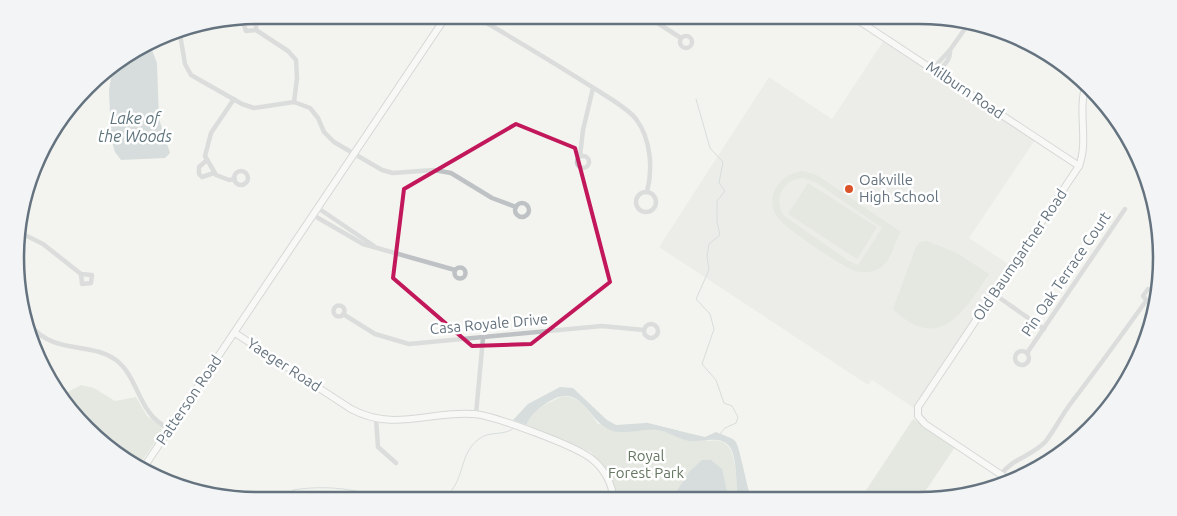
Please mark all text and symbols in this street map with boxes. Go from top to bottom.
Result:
street label: Milburn Road [923,57,1007,122]
water label: Lake of the Woods [98,109,172,145]
place label: Oakville High School [859,171,939,205]
marker: Oakville High School [843,183,855,195]
street label: Old Baumgartner Road [969,186,1070,324]
street label: Pin Oak Terrace Court [1018,208,1114,339]
street label: Casa Royale Drive [429,310,549,337]
street label: Yaeger Road [244,334,324,395]
street label: Patterson Road [152,352,225,448]
park label: Royal Forest Park [608,447,685,481]

